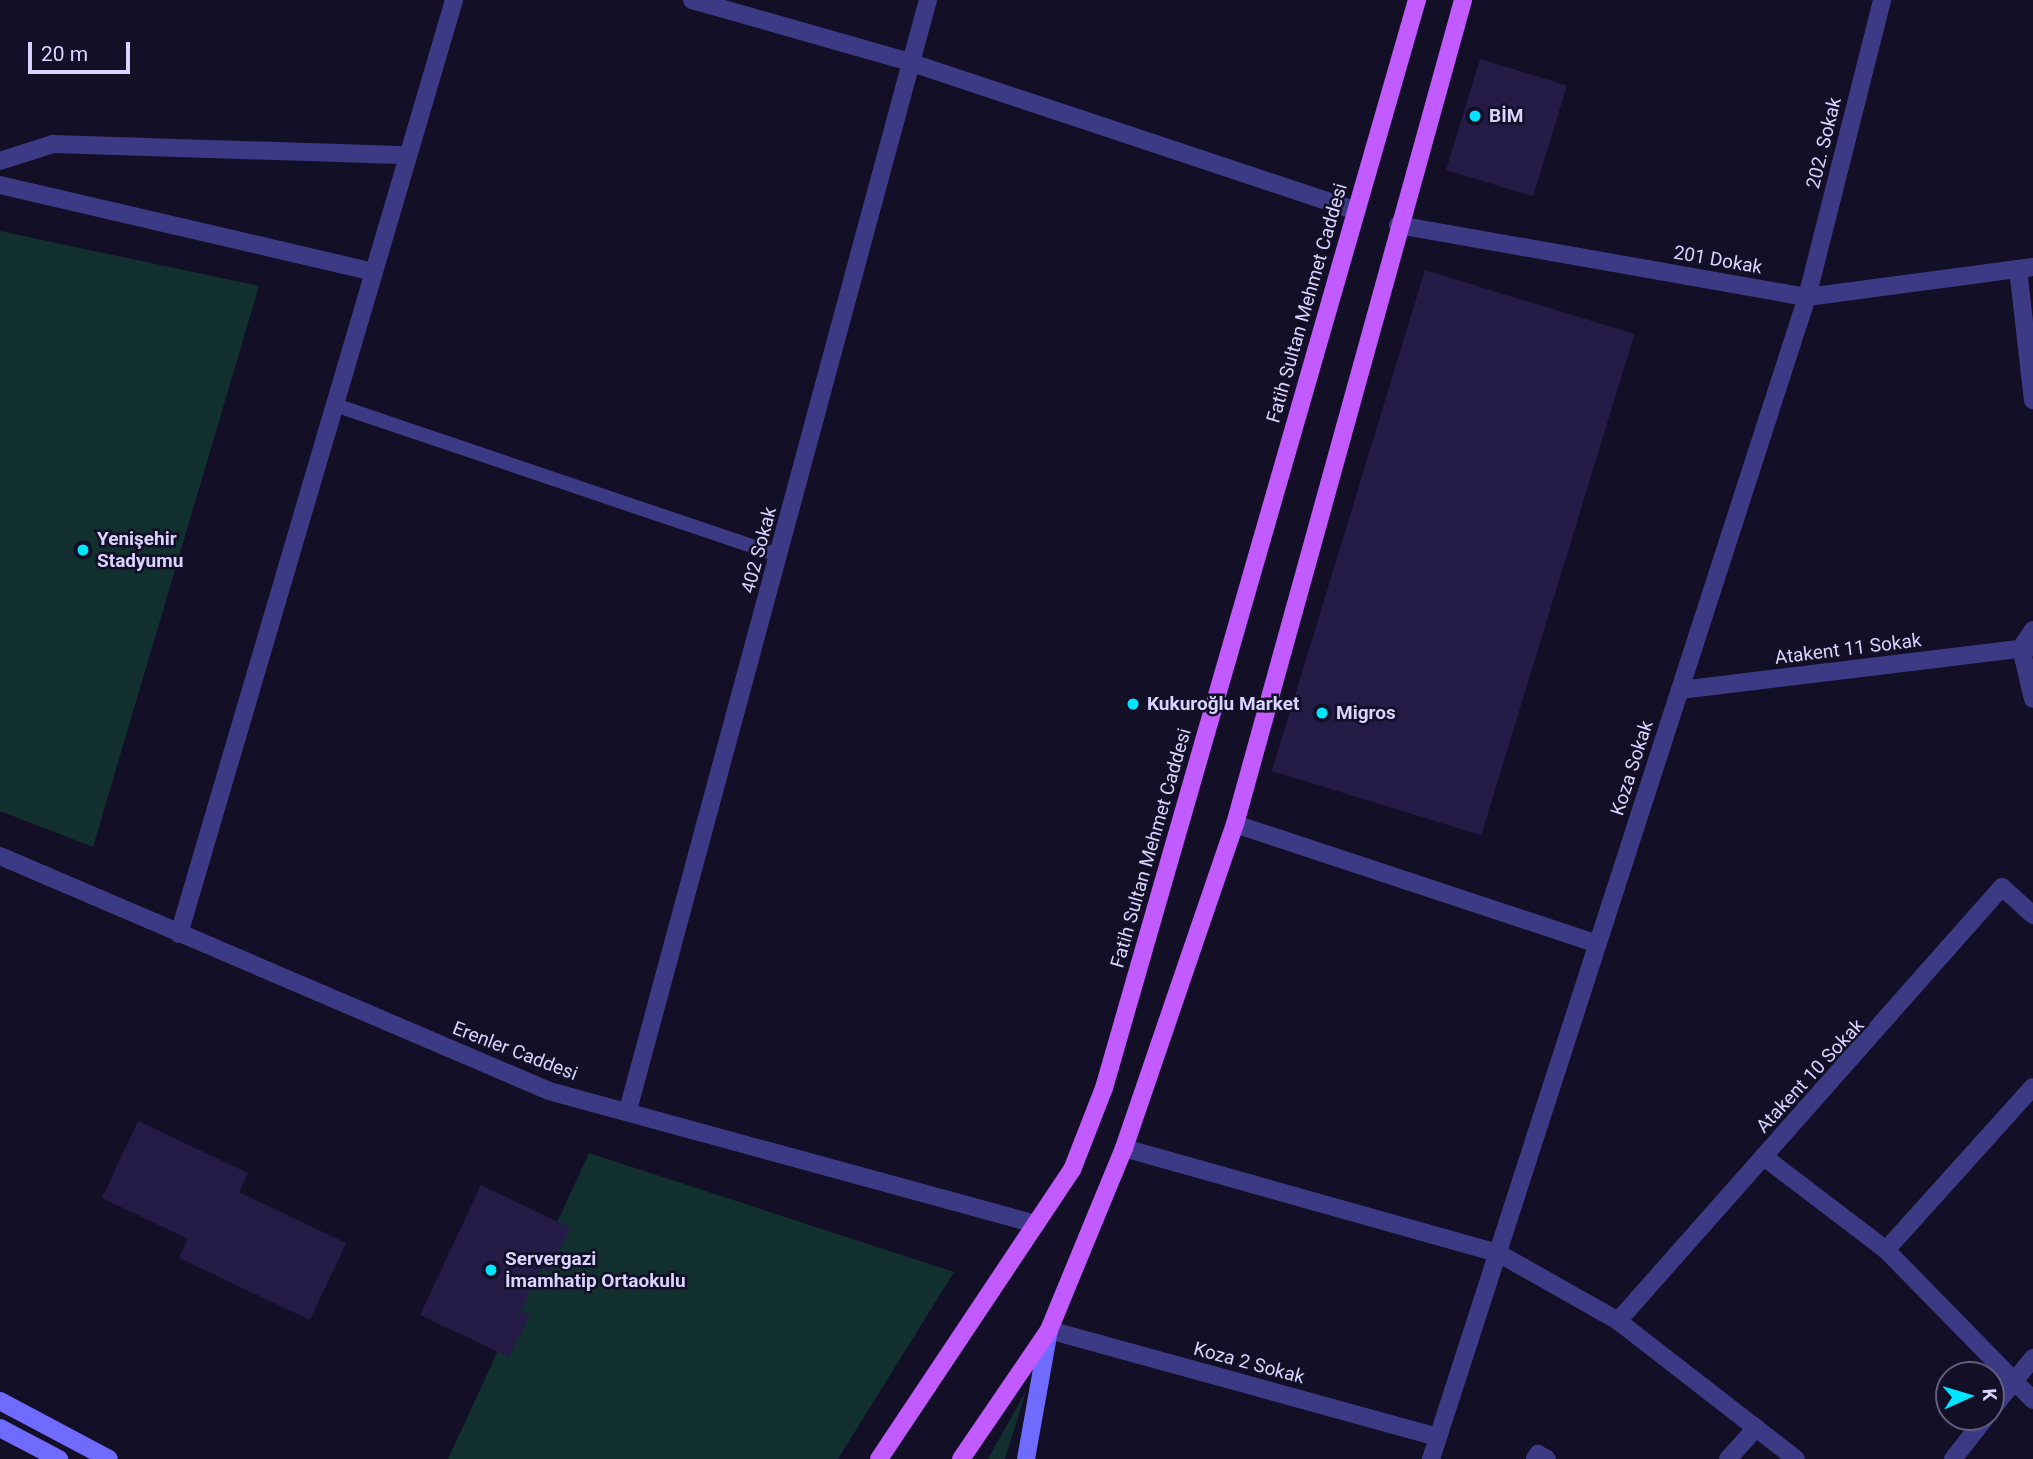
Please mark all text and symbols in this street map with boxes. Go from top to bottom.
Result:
scale bar [32,28,133,72]
text: 20 m [41,42,88,66]
street label: 202. Sokak [1802,95,1846,191]
place label: BİM [1489,105,1523,127]
marker: BİM [1467,108,1483,124]
street label: Fatih Sultan Mehmet Caddesi [1262,181,1352,425]
street label: 201 Dokak [1672,241,1764,279]
street label: 402 Sokak [737,504,781,596]
place label: Yenişehir Stadyumu [97,528,183,572]
marker: Yenişehir Stadyumu [75,542,91,558]
street label: Atakent 11 Sokak [1773,629,1923,669]
place label: Kukuroğlu Market [1147,693,1299,715]
marker: Kukuroğlu Market [1125,696,1141,712]
place label: Migros [1336,702,1396,724]
marker: Migros [1314,705,1330,721]
street label: Koza Sokak [1606,718,1658,818]
street label: Fatih Sultan Mehmet Caddesi [1106,726,1196,970]
street label: Atakent 10 Sokak [1751,1014,1869,1138]
street label: Erenler Caddesi [449,1017,581,1085]
place label: Servergazi İmamhatip Ortaokulu [505,1248,686,1292]
marker: Servergazi İmamhatip Ortaokulu [483,1262,499,1278]
street label: Koza 2 Sokak [1191,1337,1307,1389]
north arrow [1935,1361,2005,1431]
text: K [1978,1388,2001,1401]

